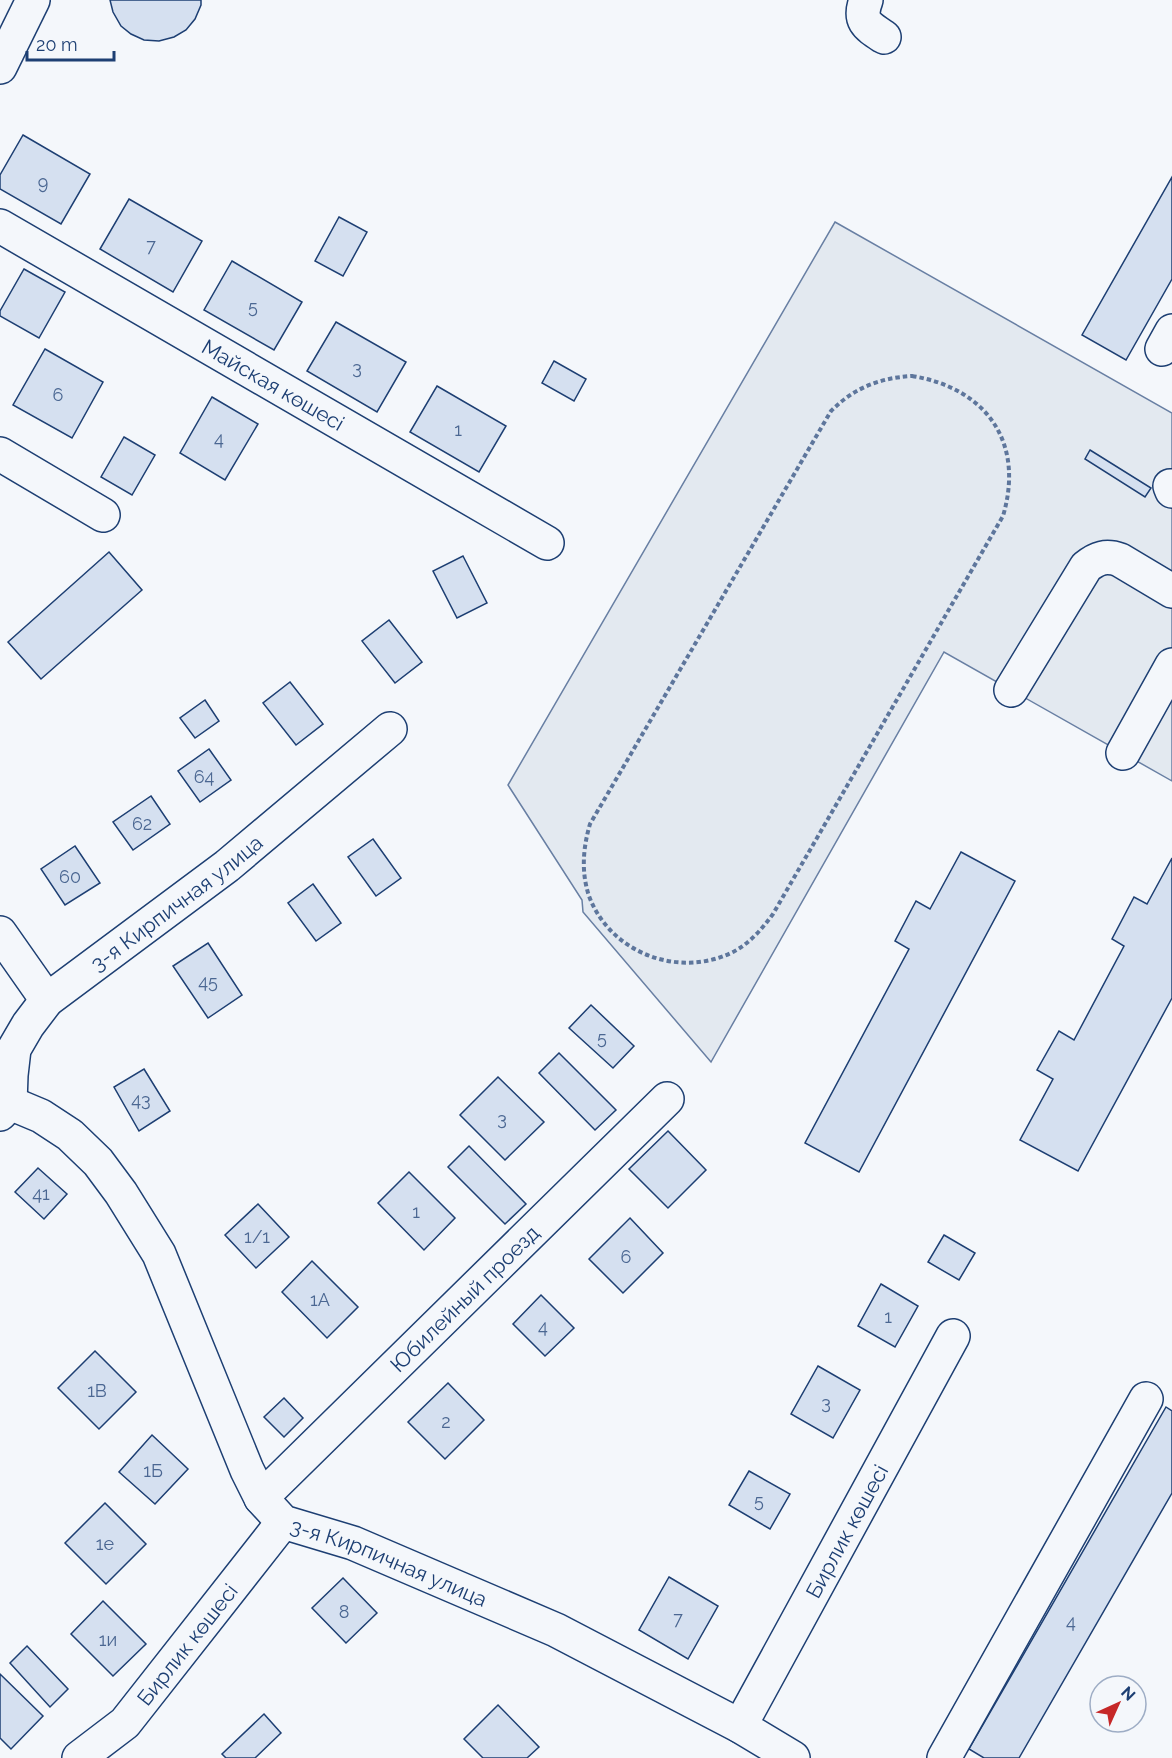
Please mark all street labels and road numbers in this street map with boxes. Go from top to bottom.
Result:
street label: Майская көшесі [198,333,349,435]
street label: 3-я Кирпичная улица [85,829,267,976]
street label: Юбилейный проезд [385,1220,544,1377]
street label: Бирлик көшесі [800,1460,893,1602]
street label: 3-я Кирпичная улица [288,1513,491,1612]
street label: Бирлик көшесі [131,1578,242,1710]

